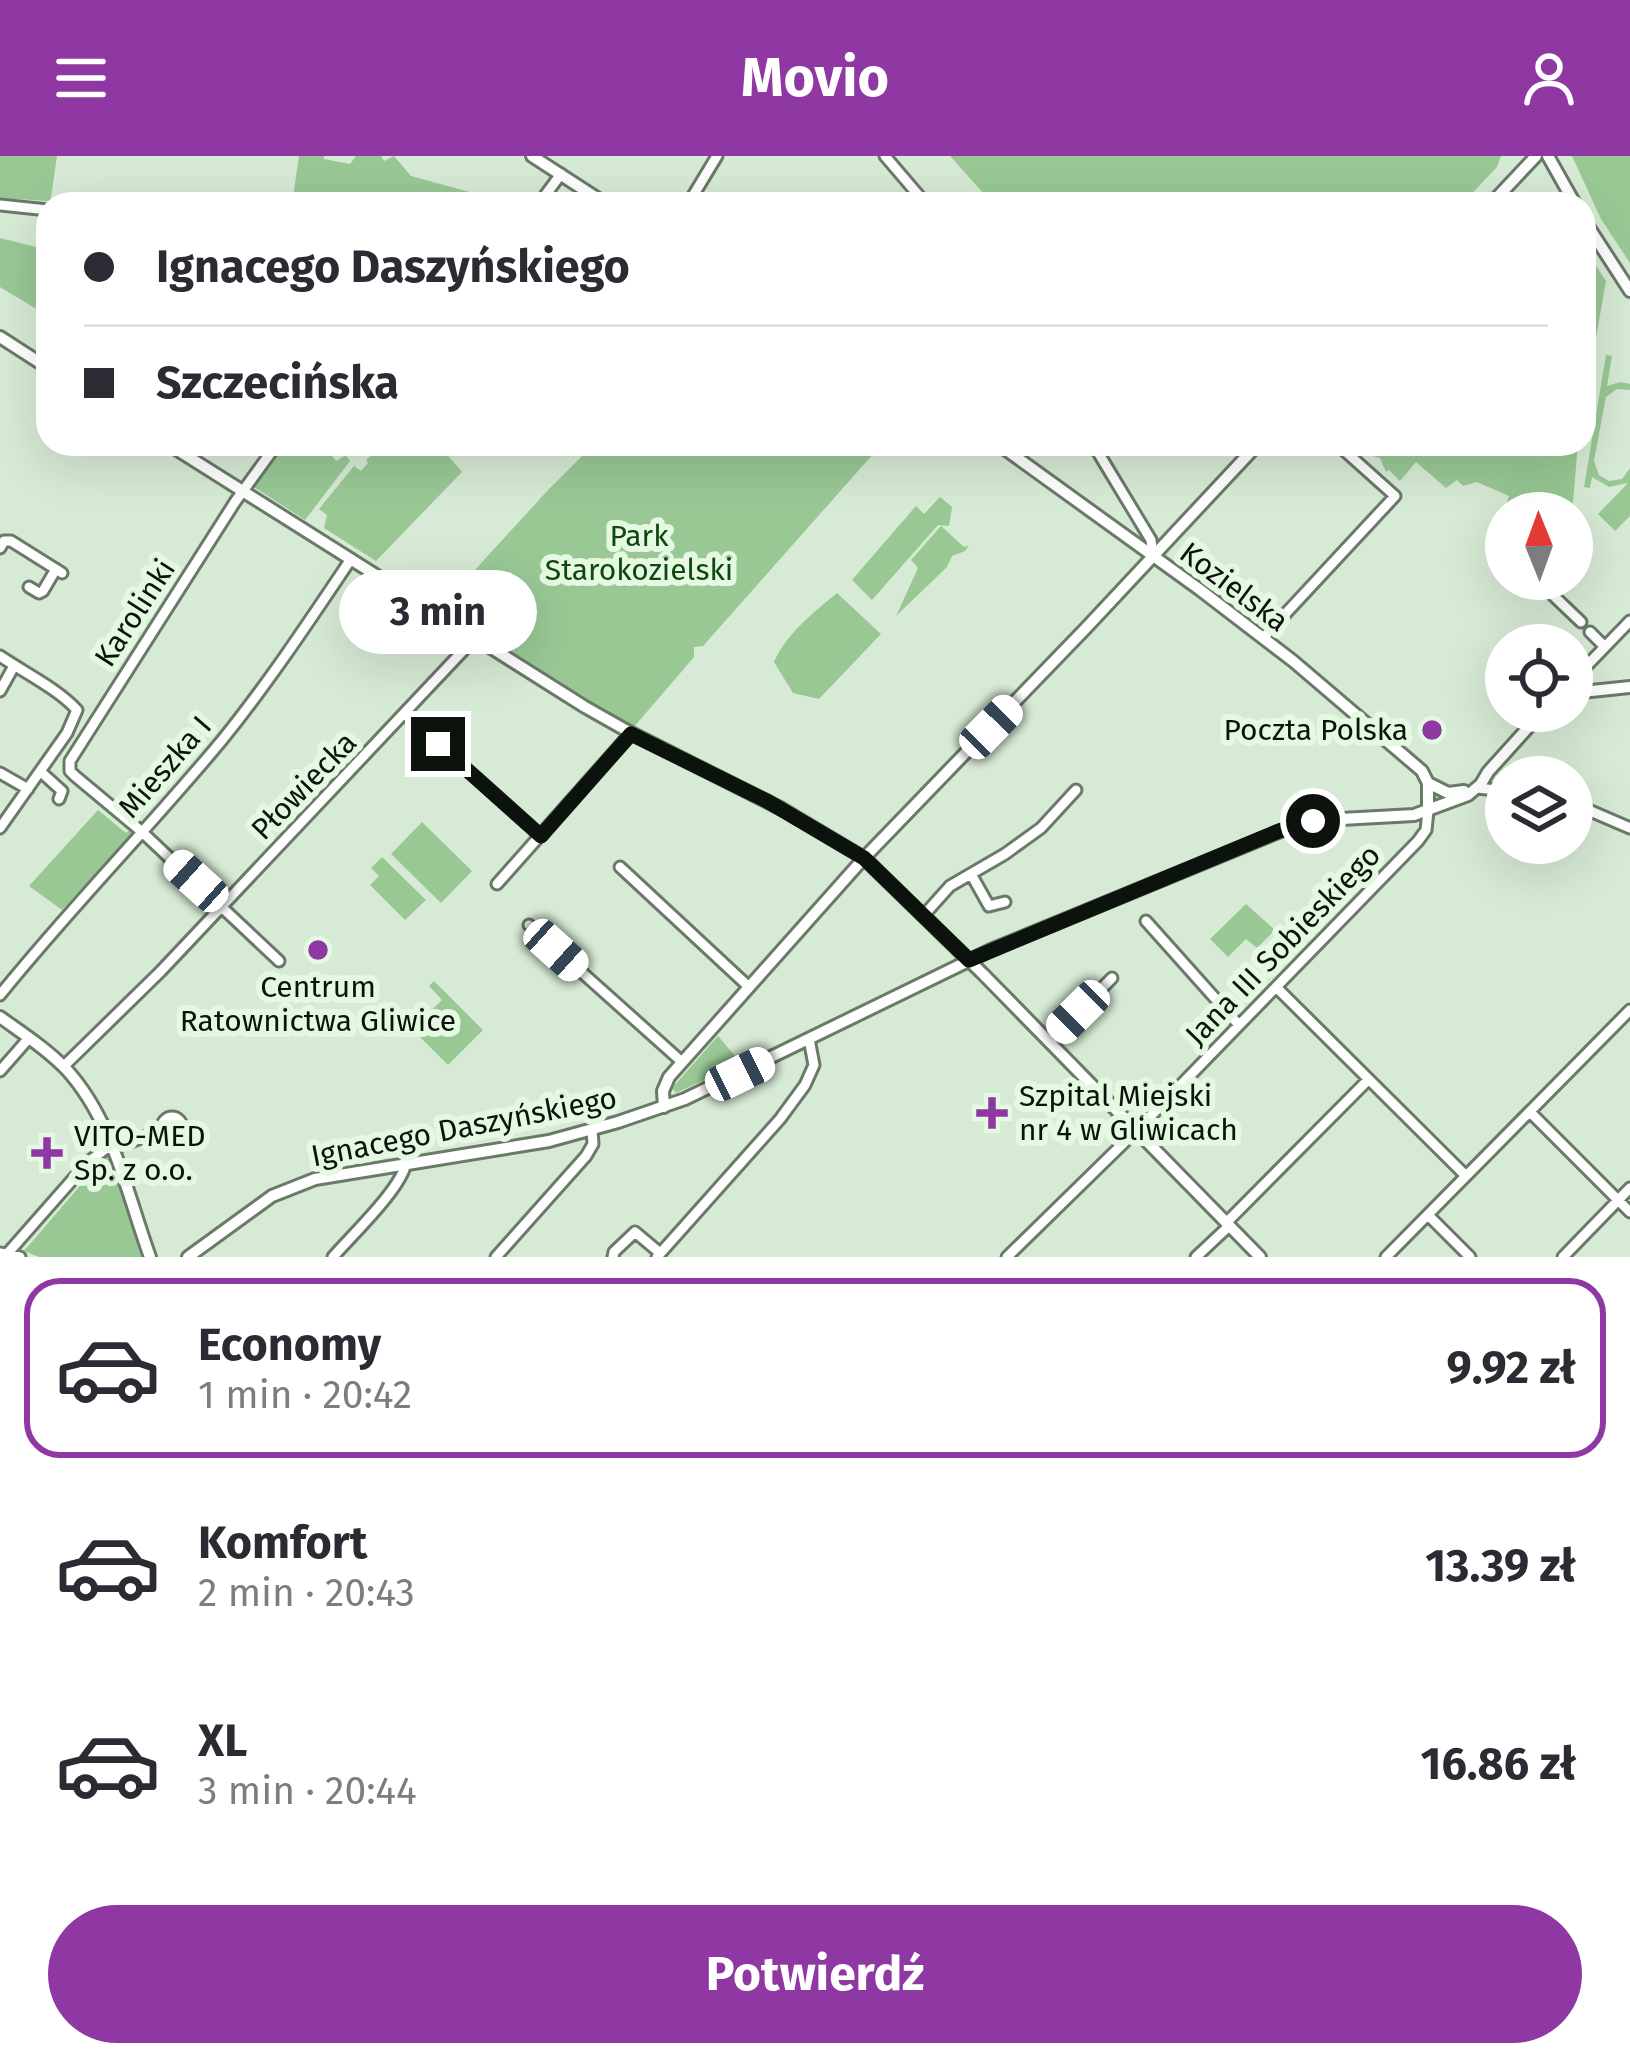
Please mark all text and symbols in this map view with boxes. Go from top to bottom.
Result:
icon: menu [48,45,114,111]
icon: person [1516,45,1582,111]
text: Movio [741,46,889,110]
text: Ignacego Daszyńskiego [156,240,630,294]
text: Szczecińska [156,356,399,410]
north arrow [1485,492,1593,600]
map controls [1485,492,1593,864]
park label: Park Starokozielski [545,518,733,588]
street label: Kozielska [1173,535,1295,639]
street label: Karolinki [87,553,183,673]
callout: 3 min [339,570,537,654]
text: 3 min [390,589,486,635]
button: locate [1485,624,1593,732]
car [953,689,1029,765]
street label: Mieszka I [111,709,219,825]
place label: Poczta Polska [1224,712,1408,748]
route end [411,717,465,771]
marker: Poczta Polska [1419,717,1445,743]
street label: Płowiecka [244,725,364,847]
button: layers [1485,756,1593,864]
route start [1286,794,1340,848]
street label: Jana III Sobieskiego [1178,837,1388,1053]
car [157,844,235,918]
car [517,913,595,987]
marker: Centrum Ratownictwa Gliwice [305,937,331,963]
place label: Centrum Ratownictwa Gliwice [180,969,456,1039]
car [1040,974,1116,1050]
car [700,1042,780,1106]
place label: Szpital Miejski nr 4 w Gliwicach [1019,1078,1238,1148]
street label: Ignacego Daszyńskiego [308,1080,620,1174]
marker: Szpital Miejski nr 4 w Gliwicach [976,1097,1008,1129]
place label: VITO-MED Sp. z o.o. [74,1118,206,1188]
marker: VITO-MED Sp. z o.o. [31,1137,63,1169]
icon: car [54,1314,162,1422]
text: Economy [198,1318,381,1372]
text: 9.92 zł [1447,1341,1576,1395]
text: 1 min · 20:42 [198,1372,412,1418]
icon: car [54,1512,162,1620]
text: Komfort [198,1516,367,1570]
text: 13.39 zł [1425,1539,1576,1593]
text: 2 min · 20:43 [198,1570,415,1616]
icon: car [54,1710,162,1818]
text: XL [198,1714,247,1768]
text: 16.86 zł [1421,1737,1576,1791]
text: 3 min · 20:44 [198,1768,417,1814]
button: Potwierdź [48,1905,1582,2043]

